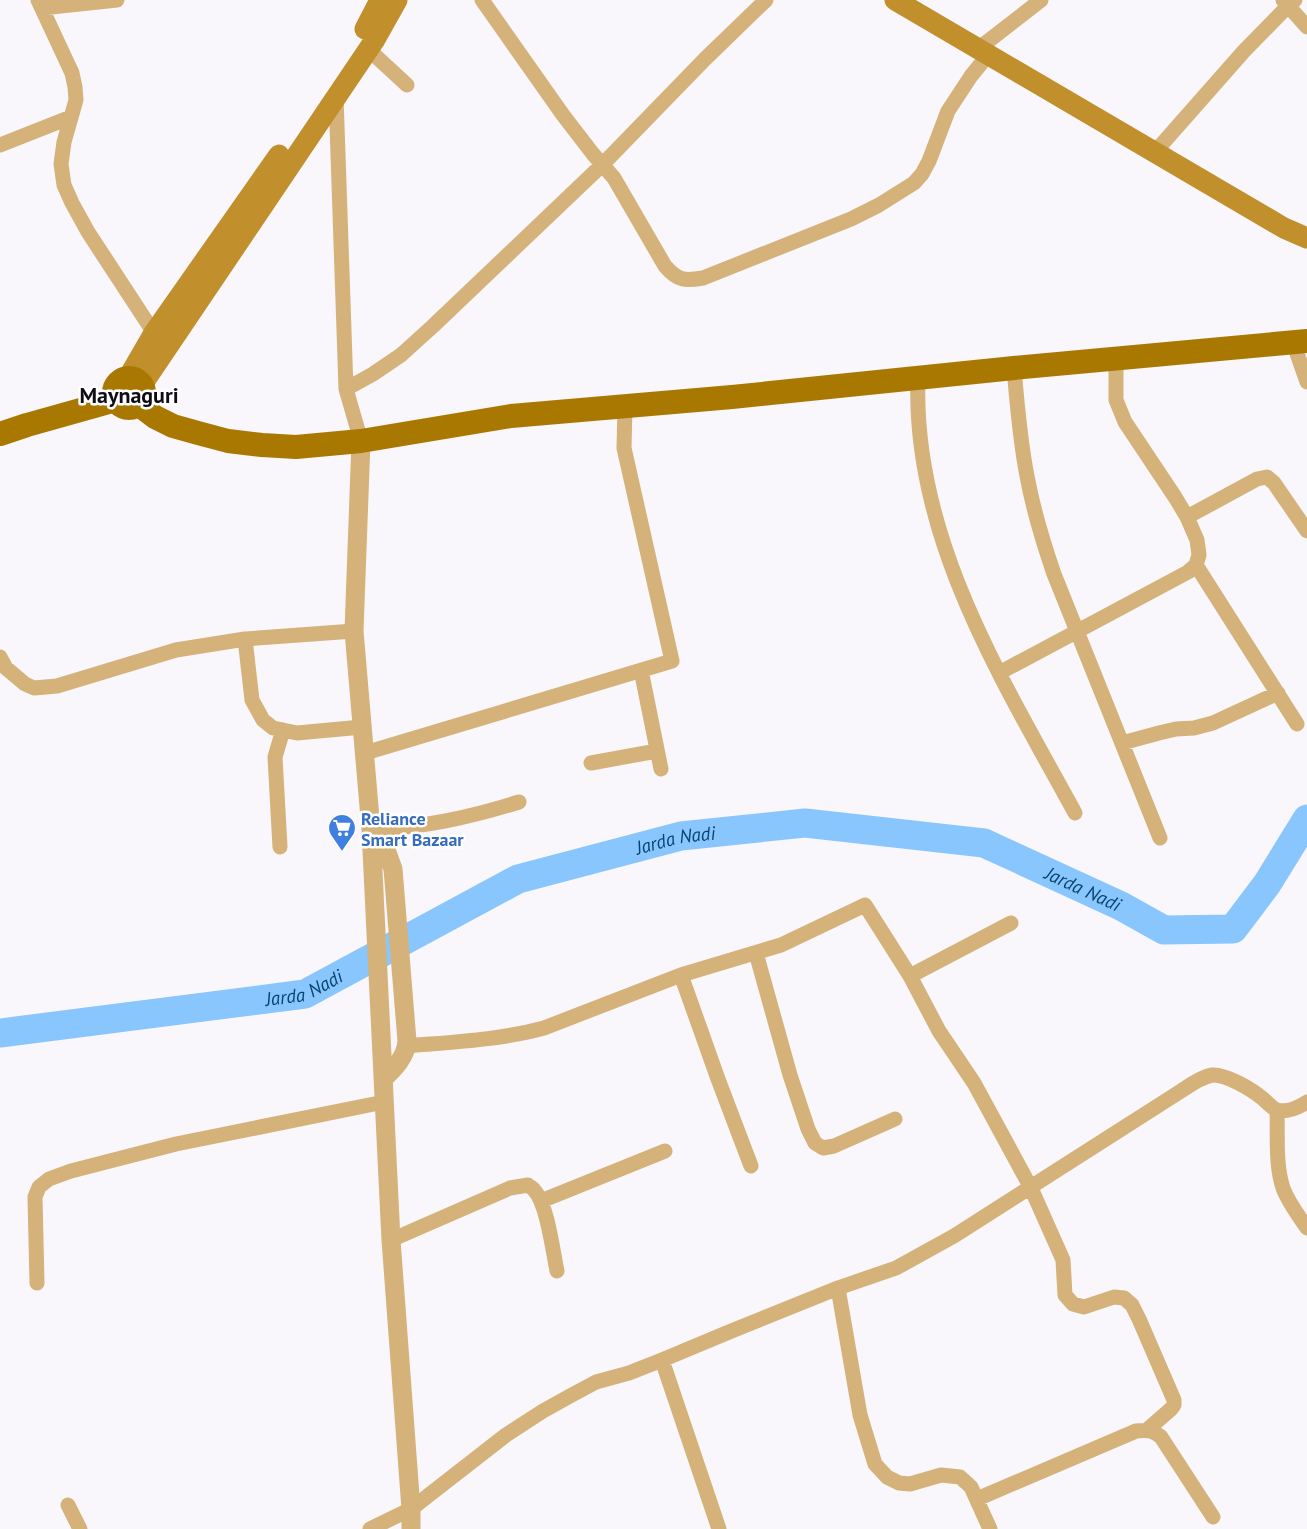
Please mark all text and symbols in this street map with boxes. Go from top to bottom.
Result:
district label: Maynaguri [79,381,179,409]
place label: Reliance Smart Bazaar [361,807,464,851]
supermarket icon: Reliance Smart Bazaar [327,813,357,852]
water label: Jarda Nadi [631,820,717,860]
water label: Jarda Nadi [1040,860,1126,917]
water label: Jarda Nadi [262,963,348,1011]

